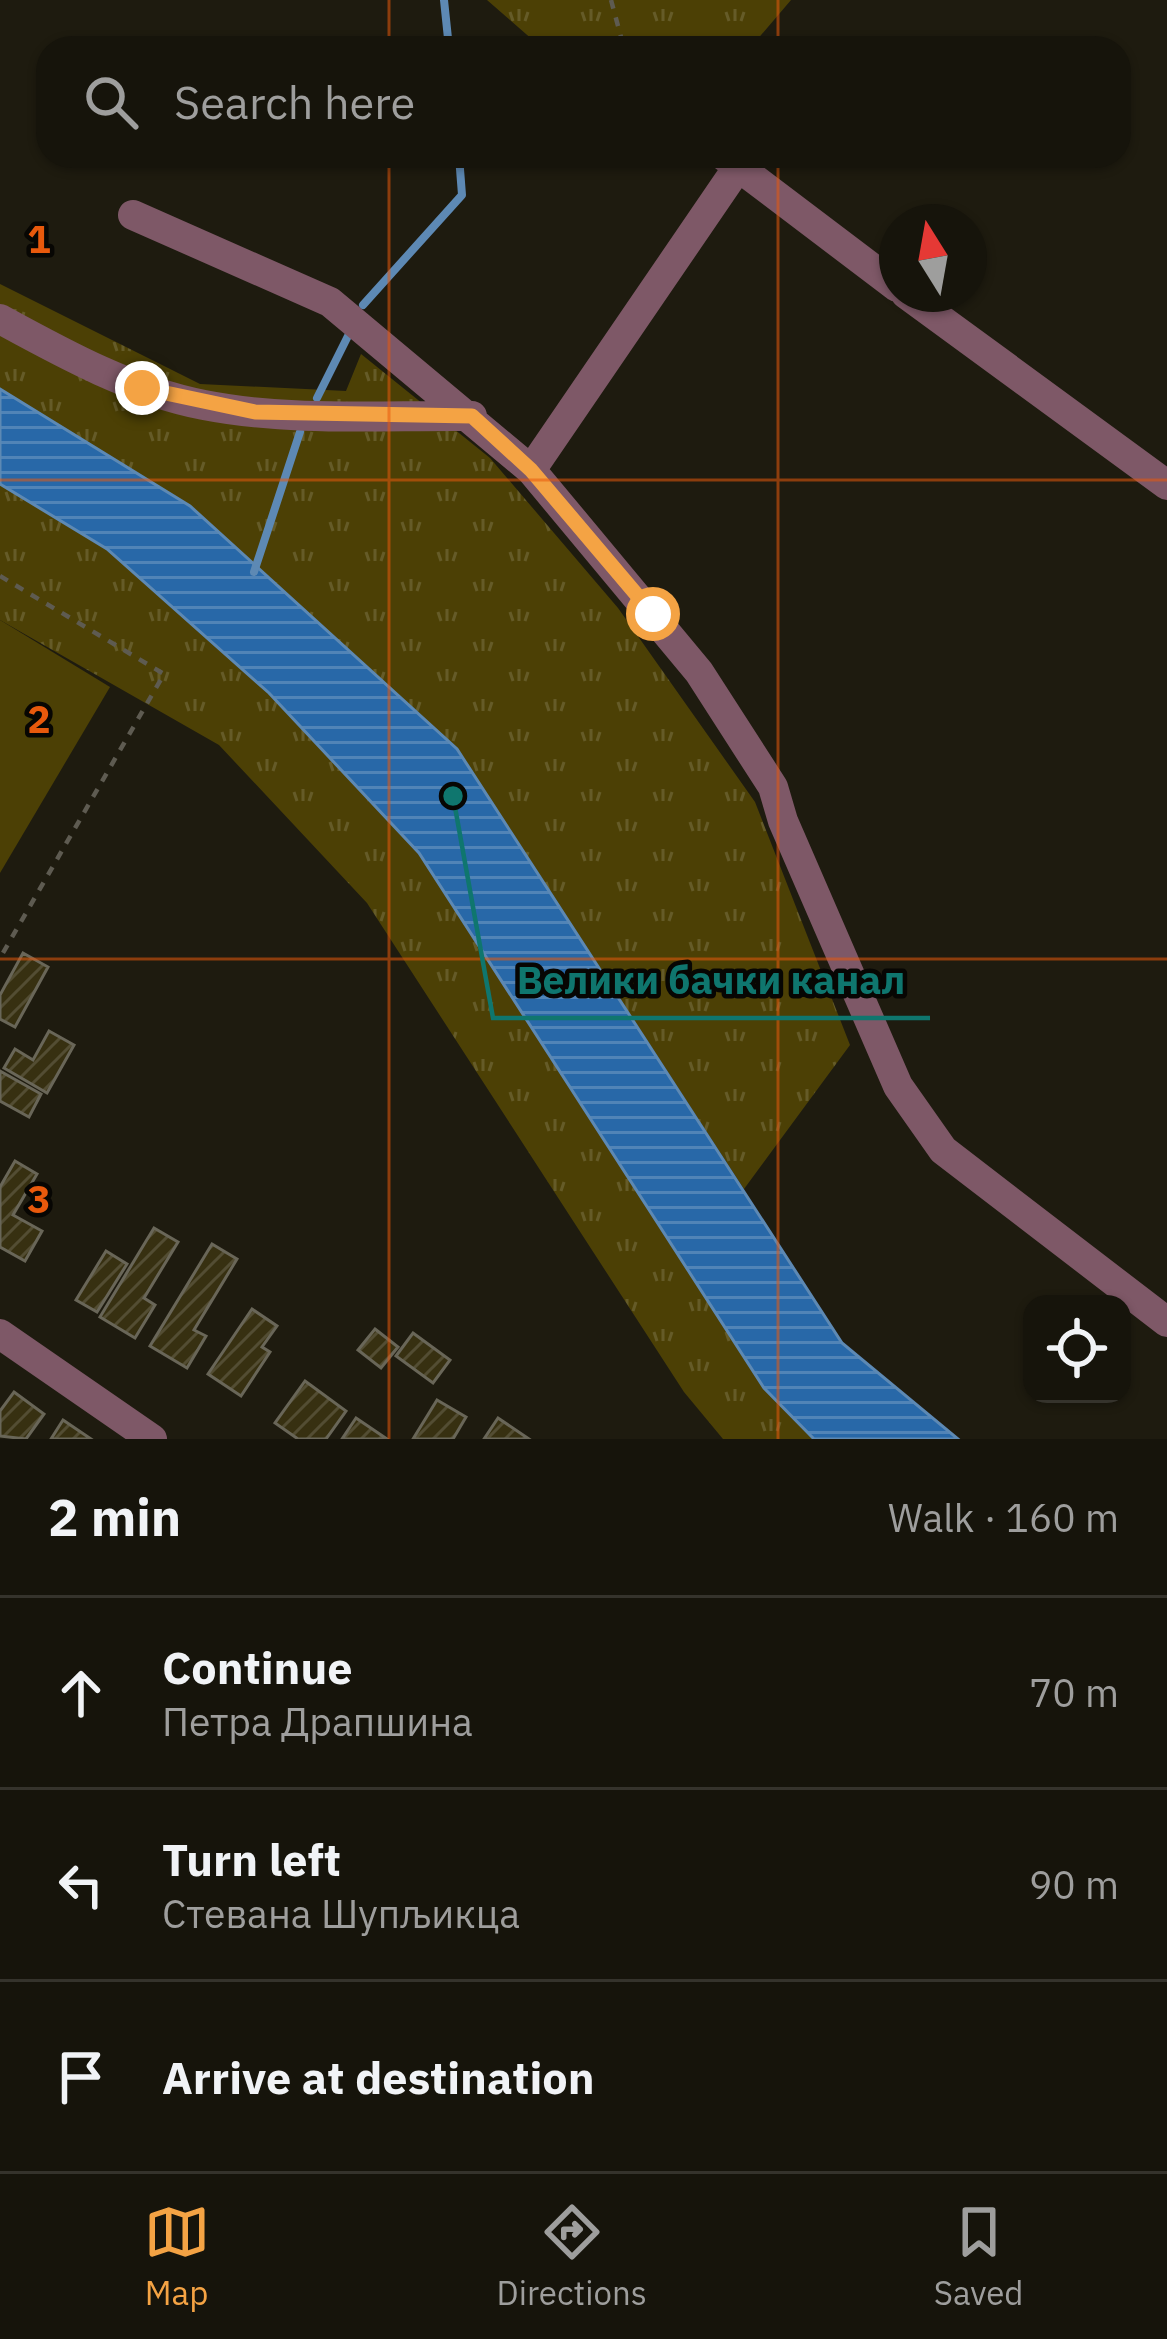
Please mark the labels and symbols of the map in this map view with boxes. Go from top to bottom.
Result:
north arrow [879,204,987,312]
text: 1 [27,213,51,264]
route end [115,361,169,415]
route start [626,587,680,641]
text: 2 [27,693,51,744]
callout: Велики бачки канал [493,943,930,1018]
text: Велики бачки канал [517,954,905,1005]
text: 3 [27,1173,51,1224]

